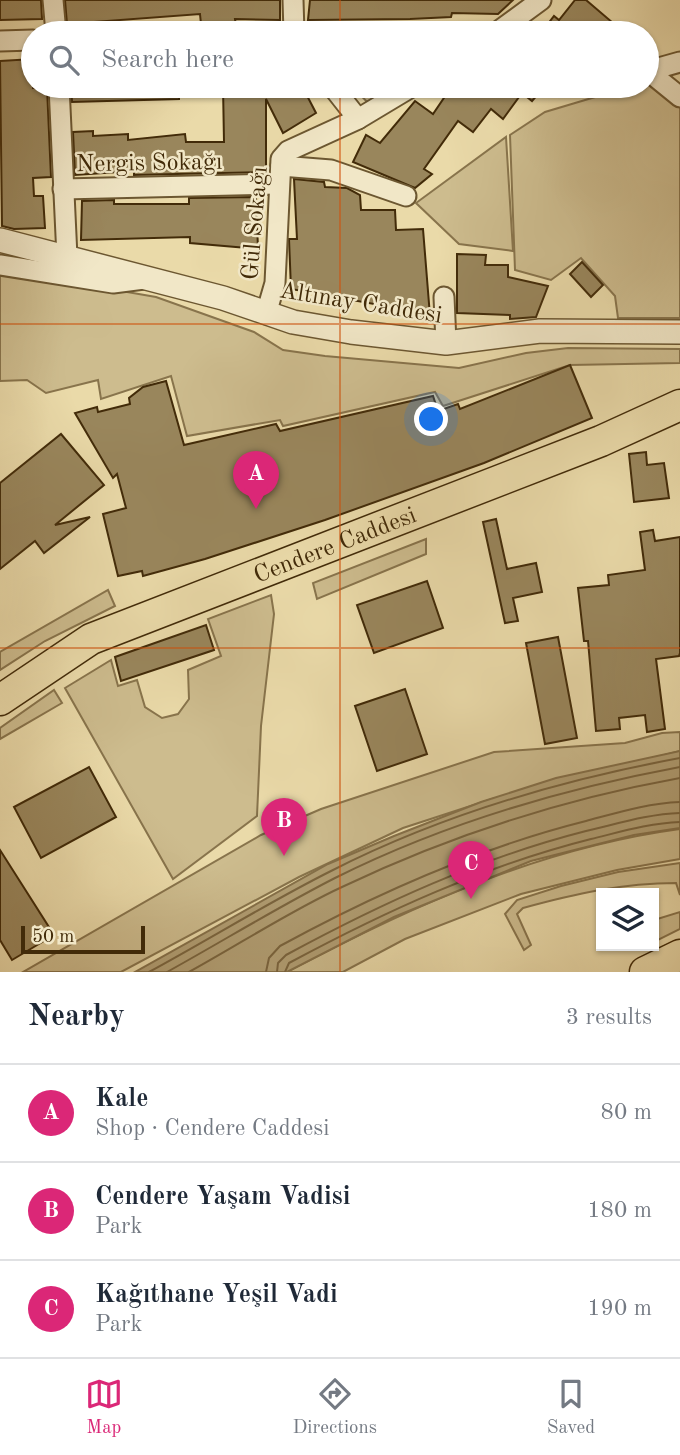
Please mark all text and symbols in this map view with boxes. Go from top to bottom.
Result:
search box [21,21,659,98]
icon: search [45,41,83,79]
text: Search here [101,47,234,73]
street label: Nergis Sokağı [76,151,222,177]
street label: Gül Sokağı [239,165,273,281]
street label: Altınay Caddesi [278,279,444,329]
your location [414,402,448,436]
pin: A [233,451,279,509]
street label: Cendere Caddesi [251,504,420,589]
pin: B [261,798,307,856]
pin: C [448,841,494,899]
map controls [596,888,659,951]
button: layers [596,888,659,951]
scale bar [21,923,145,955]
text: 50 m [32,928,74,947]
text: Nearby [28,1002,125,1032]
text: 3 results [566,1006,652,1029]
text: Kale [95,1086,149,1112]
text: A [42,1101,60,1124]
text: 80 m [601,1101,652,1124]
text: Shop · Cendere Caddesi [95,1117,329,1140]
text: Cendere Yaşam Vadisi [95,1184,350,1210]
text: B [43,1199,59,1222]
text: 180 m [587,1199,652,1222]
text: Park [95,1215,142,1238]
text: Kağıthane Yeşil Vadi [95,1282,338,1308]
text: C [43,1297,59,1320]
text: 190 m [587,1297,652,1320]
text: Park [95,1313,142,1336]
tab: Map [85,1375,123,1440]
tab: Directions [293,1375,377,1440]
tab: Saved [547,1375,595,1440]

